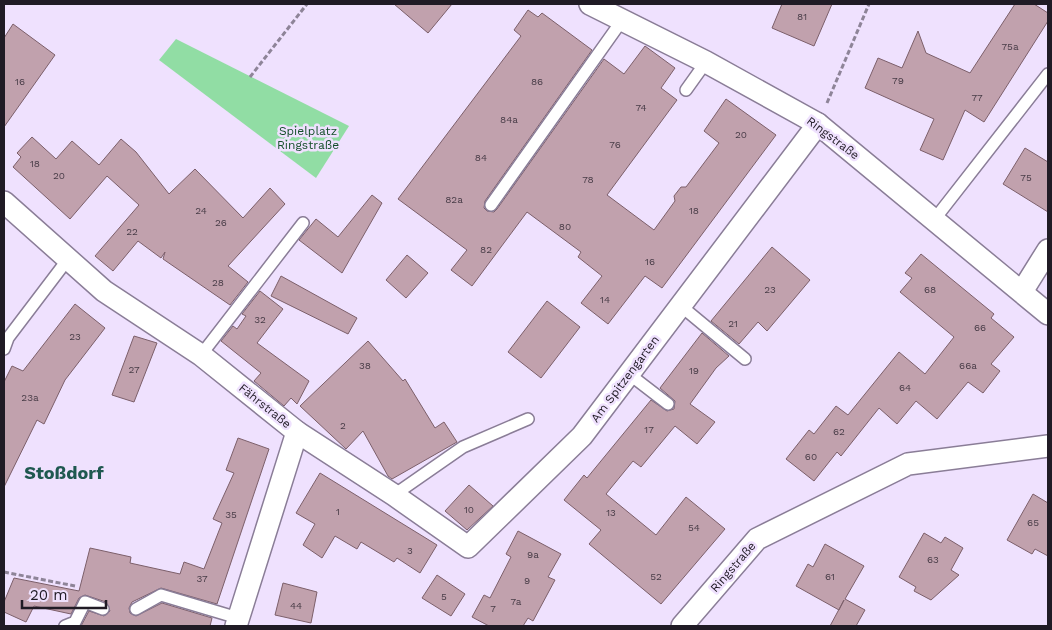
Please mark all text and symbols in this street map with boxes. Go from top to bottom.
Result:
house number: 81 [797,11,807,22]
house number: 75a [1001,41,1019,52]
house number: 79 [892,75,904,86]
house number: 16 [15,76,25,87]
house number: 86 [531,76,543,87]
house number: 77 [971,92,983,103]
house number: 74 [635,102,647,113]
house number: 84a [500,114,518,125]
street label: Ringstraße [804,114,862,162]
park label: Spielplatz Ringstraße [277,124,339,152]
house number: 20 [735,129,747,140]
house number: 76 [609,139,621,150]
house number: 84 [475,152,487,163]
house number: 18 [30,158,40,169]
house number: 20 [53,170,65,181]
house number: 75 [1020,172,1032,183]
house number: 78 [582,174,594,185]
house number: 82a [445,194,463,205]
house number: 24 [195,205,207,216]
house number: 18 [689,205,699,216]
house number: 26 [215,217,227,228]
house number: 80 [559,221,571,232]
house number: 22 [126,226,138,237]
house number: 82 [480,244,492,255]
house number: 16 [645,256,655,267]
house number: 28 [212,277,224,288]
house number: 23 [764,284,776,295]
house number: 68 [924,284,936,295]
house number: 14 [600,294,610,305]
house number: 32 [254,314,266,325]
house number: 21 [728,318,738,329]
house number: 66 [974,322,986,333]
house number: 23 [69,331,81,342]
street label: Am Spitzengarten [588,333,662,425]
house number: 38 [359,360,371,371]
house number: 66a [959,360,977,371]
house number: 27 [128,364,140,375]
house number: 19 [689,365,699,376]
street label: Fährstraße [236,381,294,431]
house number: 64 [899,382,911,393]
house number: 23a [21,392,39,403]
house number: 2 [340,420,346,431]
house number: 17 [644,424,654,435]
house number: 62 [833,426,845,437]
house number: 60 [805,451,817,462]
district label: Stoßdorf [24,462,104,483]
house number: 10 [464,504,474,515]
house number: 1 [336,506,340,517]
house number: 13 [606,507,616,518]
house number: 35 [225,509,237,520]
house number: 65 [1027,517,1039,528]
house number: 54 [688,522,700,533]
street label: Ringstraße [707,539,759,595]
house number: 3 [407,545,413,556]
house number: 9a [527,549,539,560]
house number: 63 [927,554,939,565]
house number: 52 [650,571,662,582]
house number: 61 [825,571,835,582]
house number: 37 [196,573,208,584]
house number: 9 [524,575,530,586]
scale bar [22,578,106,610]
text: 20 m [30,586,68,604]
house number: 5 [441,591,447,602]
house number: 7a [511,596,522,607]
house number: 44 [290,600,302,611]
house number: 7 [490,603,496,614]

